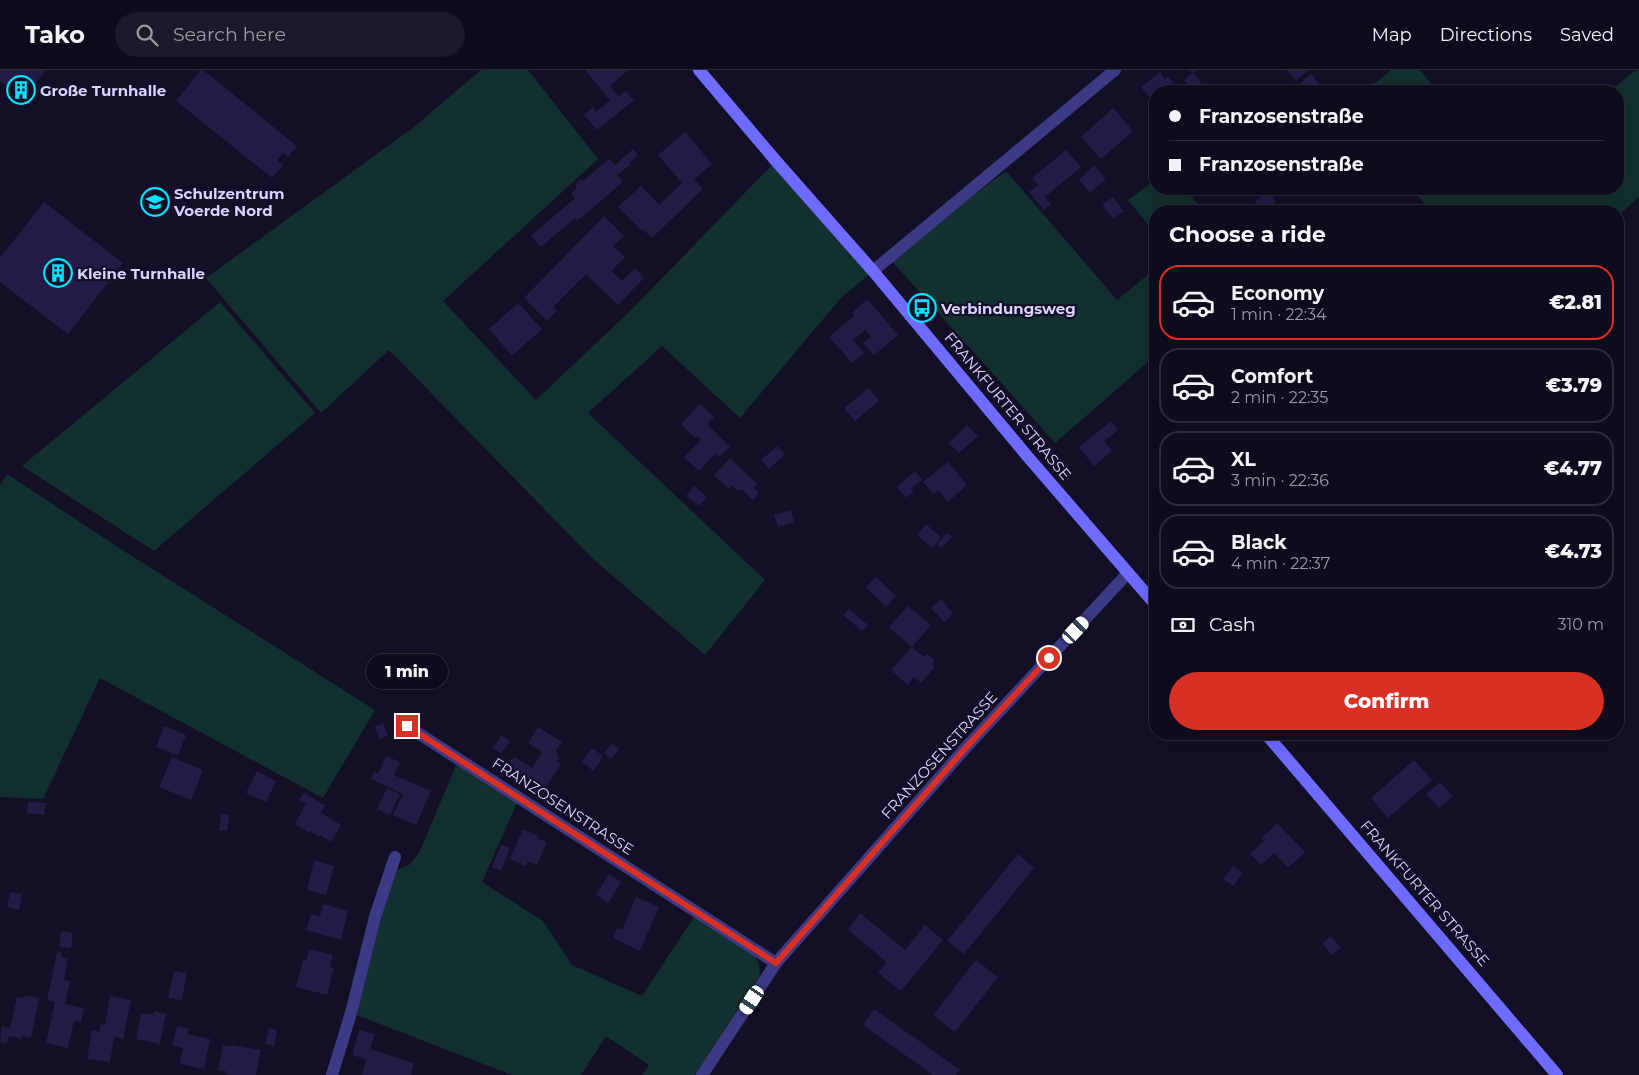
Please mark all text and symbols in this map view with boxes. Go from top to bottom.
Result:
search box [115,12,465,57]
text: Tako [25,20,85,49]
icon: search [133,21,161,49]
text: Search here [173,23,286,46]
text: Map [1372,24,1412,46]
text: Directions [1440,24,1532,46]
text: Saved [1560,24,1614,46]
building icon: Große Turnhalle [6,75,36,105]
place label: Große Turnhalle [40,81,166,100]
text: Franzosenstraße [1199,105,1364,128]
text: Franzosenstraße [1199,153,1364,176]
place label: Schulzentrum Voerde Nord [173,184,284,220]
school or university icon: Schulzentrum Voerde Nord [140,187,170,217]
text: Choose a ride [1169,221,1326,248]
building icon: Kleine Turnhalle [43,258,73,288]
place label: Kleine Turnhalle [77,264,205,283]
icon: car [1171,280,1216,325]
text: Economy [1231,282,1324,305]
text: €2.81 [1549,291,1602,314]
bus stop icon: Verbindungsweg [907,293,937,323]
place label: Verbindungsweg [940,299,1076,318]
text: 1 min · 22:34 [1231,305,1327,324]
street label: FRANKFURTER STRASSE [941,328,1075,484]
icon: car [1171,363,1216,408]
text: Comfort [1231,365,1313,388]
text: €3.79 [1546,374,1602,397]
text: 2 min · 22:35 [1231,388,1328,407]
icon: car [1171,446,1216,491]
text: XL [1231,448,1256,471]
text: €4.77 [1544,457,1602,480]
text: 3 min · 22:36 [1231,471,1329,490]
icon: car [1171,529,1216,574]
text: Black [1231,531,1287,554]
text: €4.73 [1545,540,1602,563]
text: 4 min · 22:37 [1231,554,1330,573]
icon: cash [1169,611,1197,639]
text: Cash [1209,613,1256,636]
car [1060,614,1091,646]
text: 310 m [1557,615,1604,634]
route start [1038,647,1060,669]
callout: 1 min [366,654,448,688]
text: 1 min [385,662,429,681]
button: Confirm [1169,672,1604,730]
street label: FRANZOSENSTRASSE [877,687,1001,823]
route end [396,715,418,737]
street label: FRANZOSENSTRASSE [489,753,637,859]
street label: FRANKFURTER STRASSE [1356,816,1494,970]
car [737,983,766,1017]

